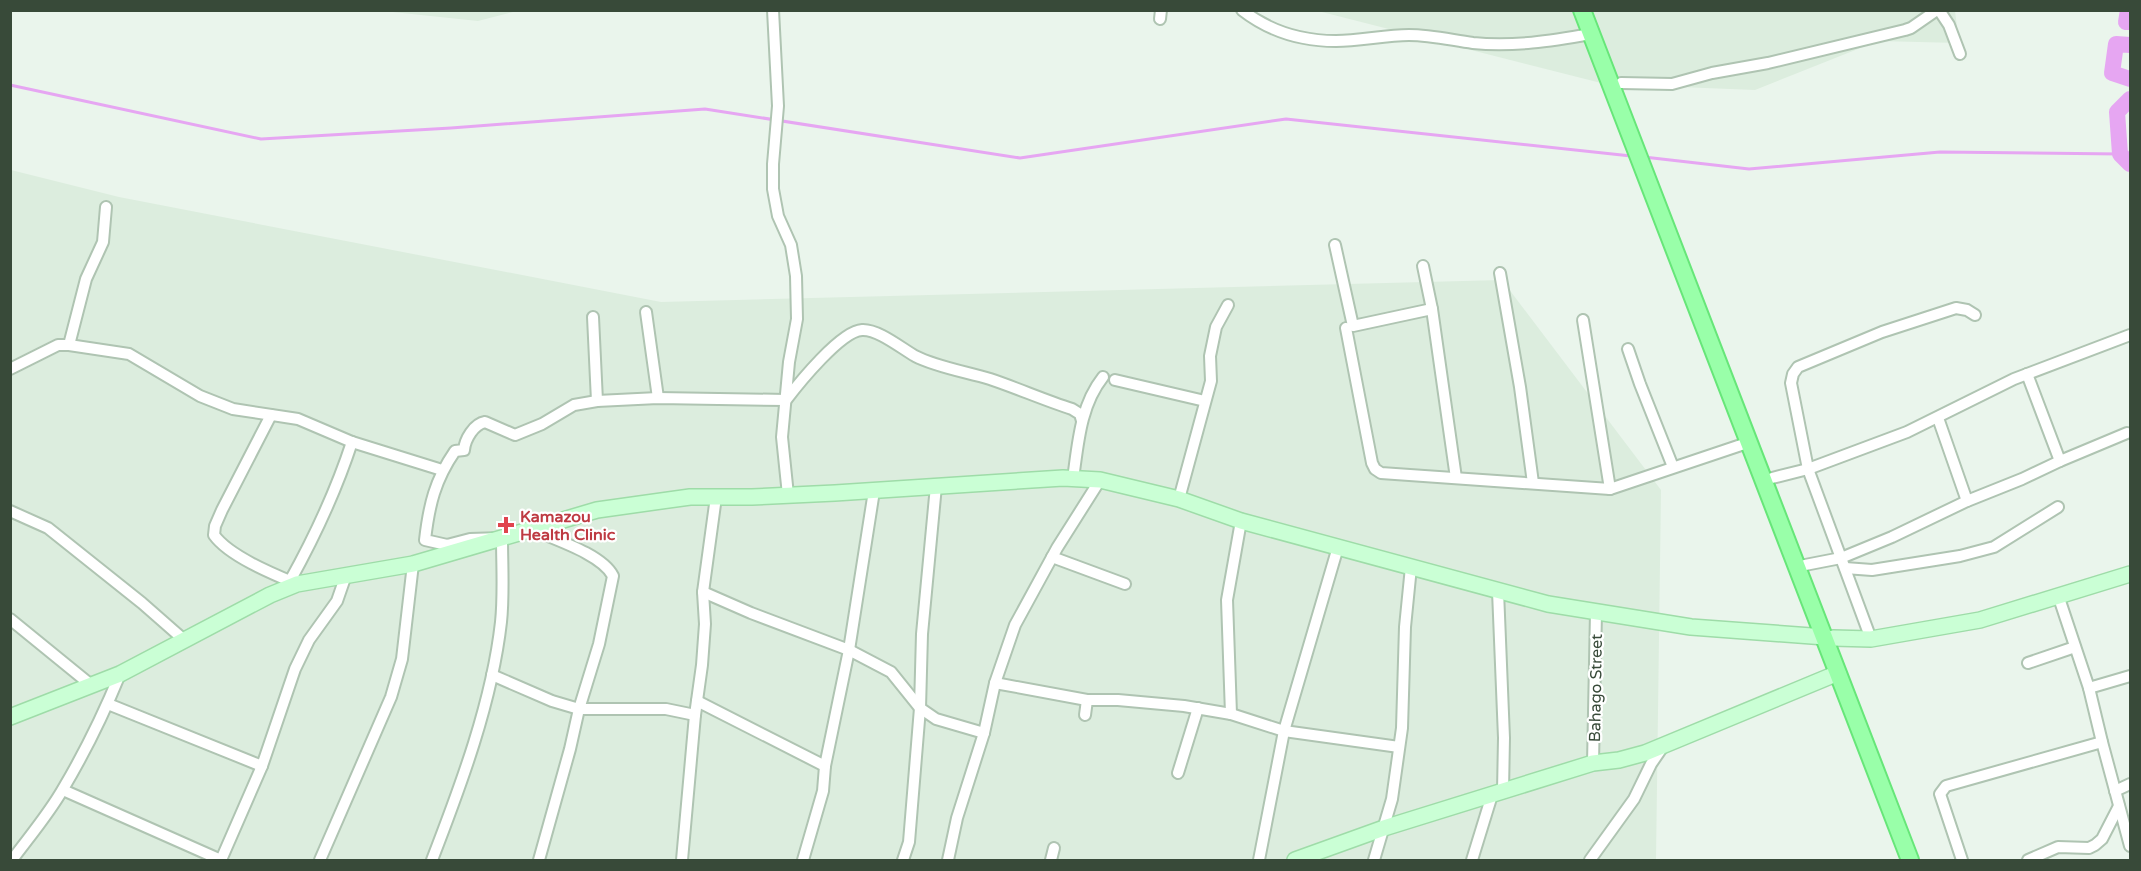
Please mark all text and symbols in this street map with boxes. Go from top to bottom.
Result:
place label: Kamazou Health Clinic [520,507,616,545]
marker: Kamazou Health Clinic [497,516,515,534]
street label: Bahago Street [1585,634,1607,742]

